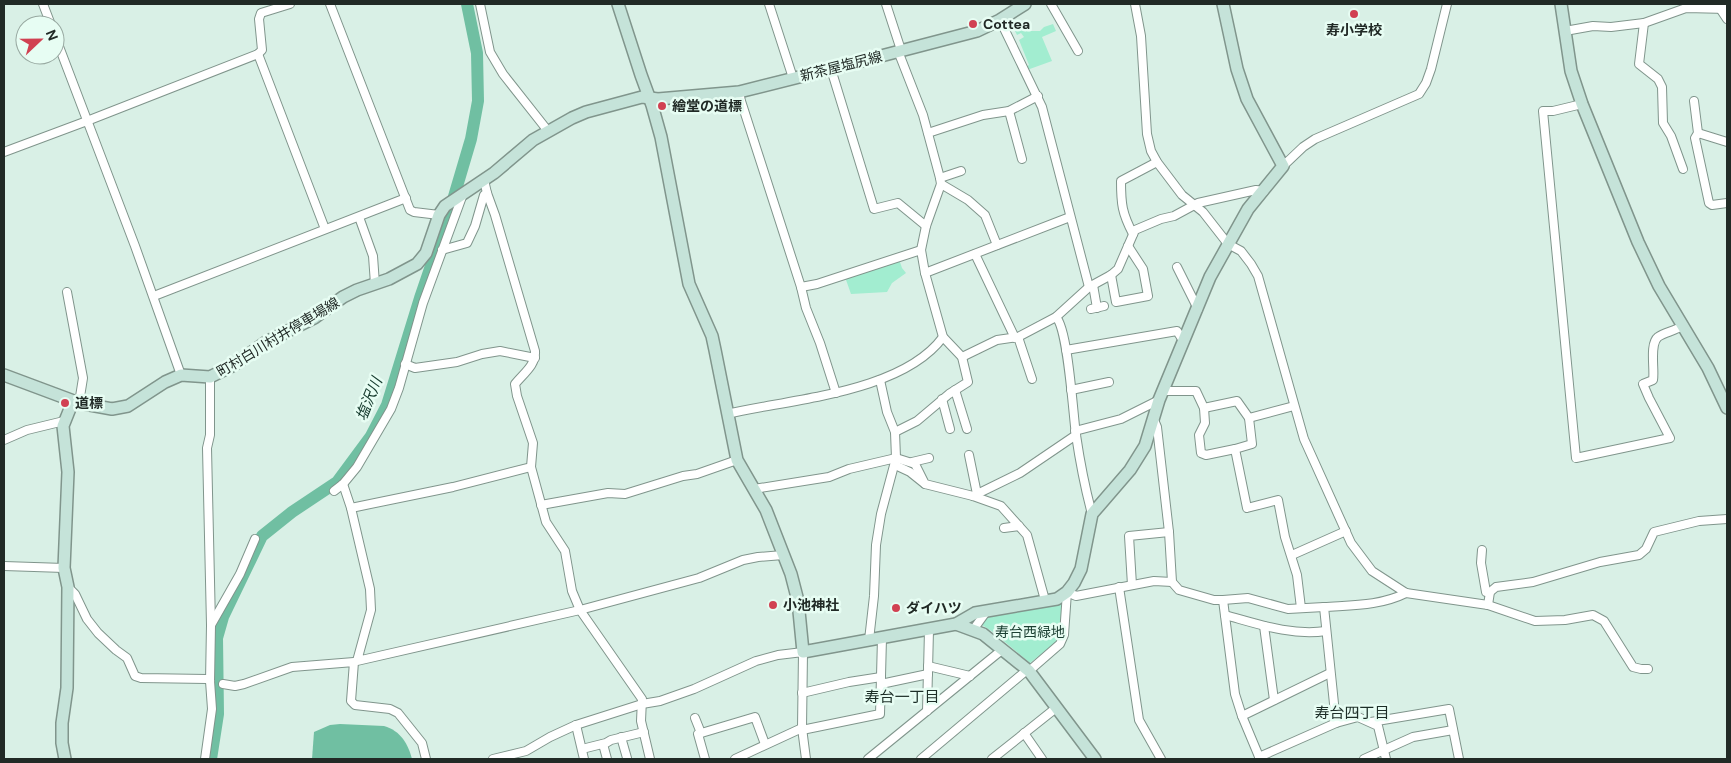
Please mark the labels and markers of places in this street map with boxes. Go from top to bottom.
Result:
marker: 寿小学校 [1348,8,1360,20]
place label: Cottea [983,15,1030,33]
marker: Cottea [967,18,979,30]
place label: 寿小学校 [1326,21,1382,39]
place label: 繪堂の道標 [672,97,742,115]
marker: 繪堂の道標 [656,100,668,112]
place label: 道標 [75,394,103,412]
marker: 道標 [59,397,71,409]
place label: 小池神社 [783,596,839,614]
marker: 小池神社 [767,599,779,611]
place label: ダイハツ [906,599,962,617]
marker: ダイハツ [890,602,902,614]

